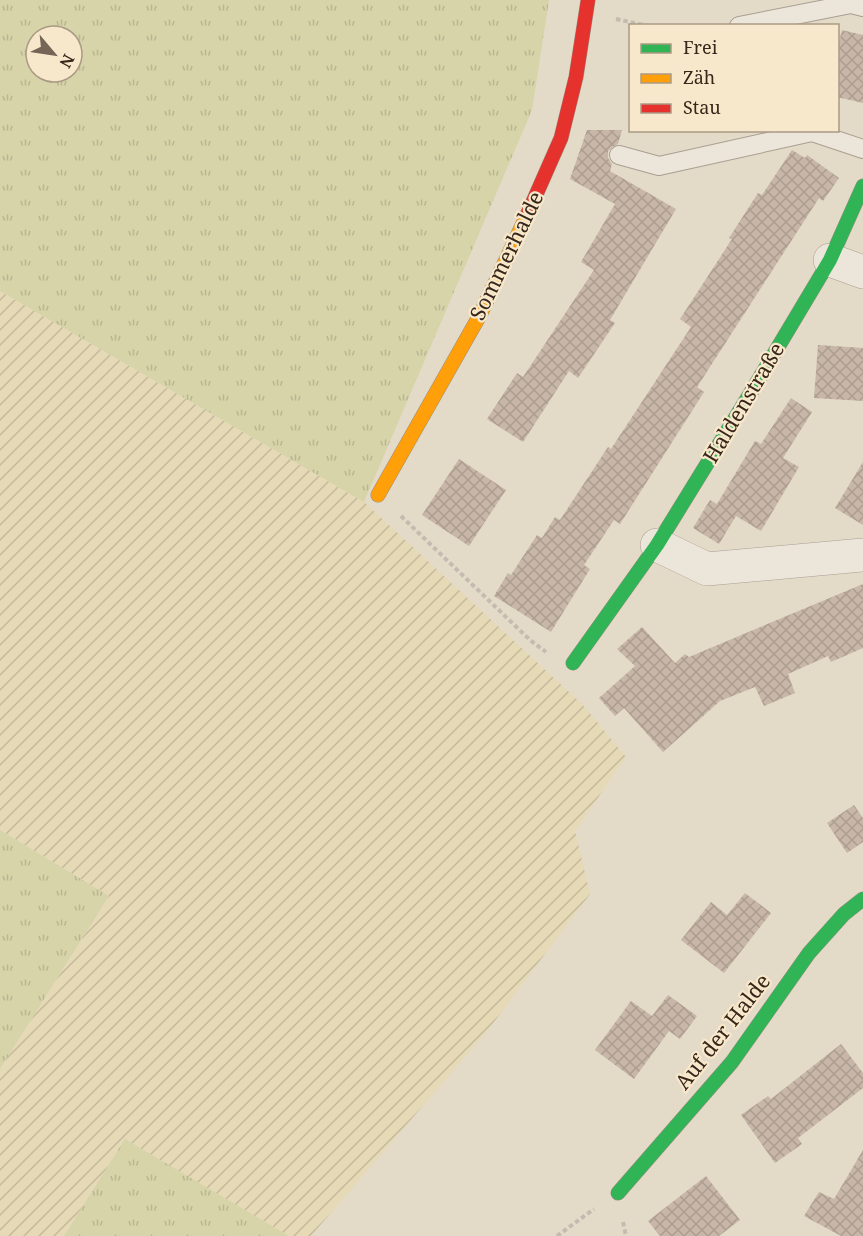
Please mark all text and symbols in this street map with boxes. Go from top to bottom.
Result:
north arrow [24,24,84,84]
legend [629,24,839,132]
text: Frei [683,35,718,59]
text: N [54,50,80,72]
text: Zäh [683,65,715,89]
text: Stau [683,95,721,119]
street label: Sommerhalde [463,186,549,325]
street label: Haldenstraße [696,337,790,468]
street label: Auf der Halde [668,968,776,1095]

